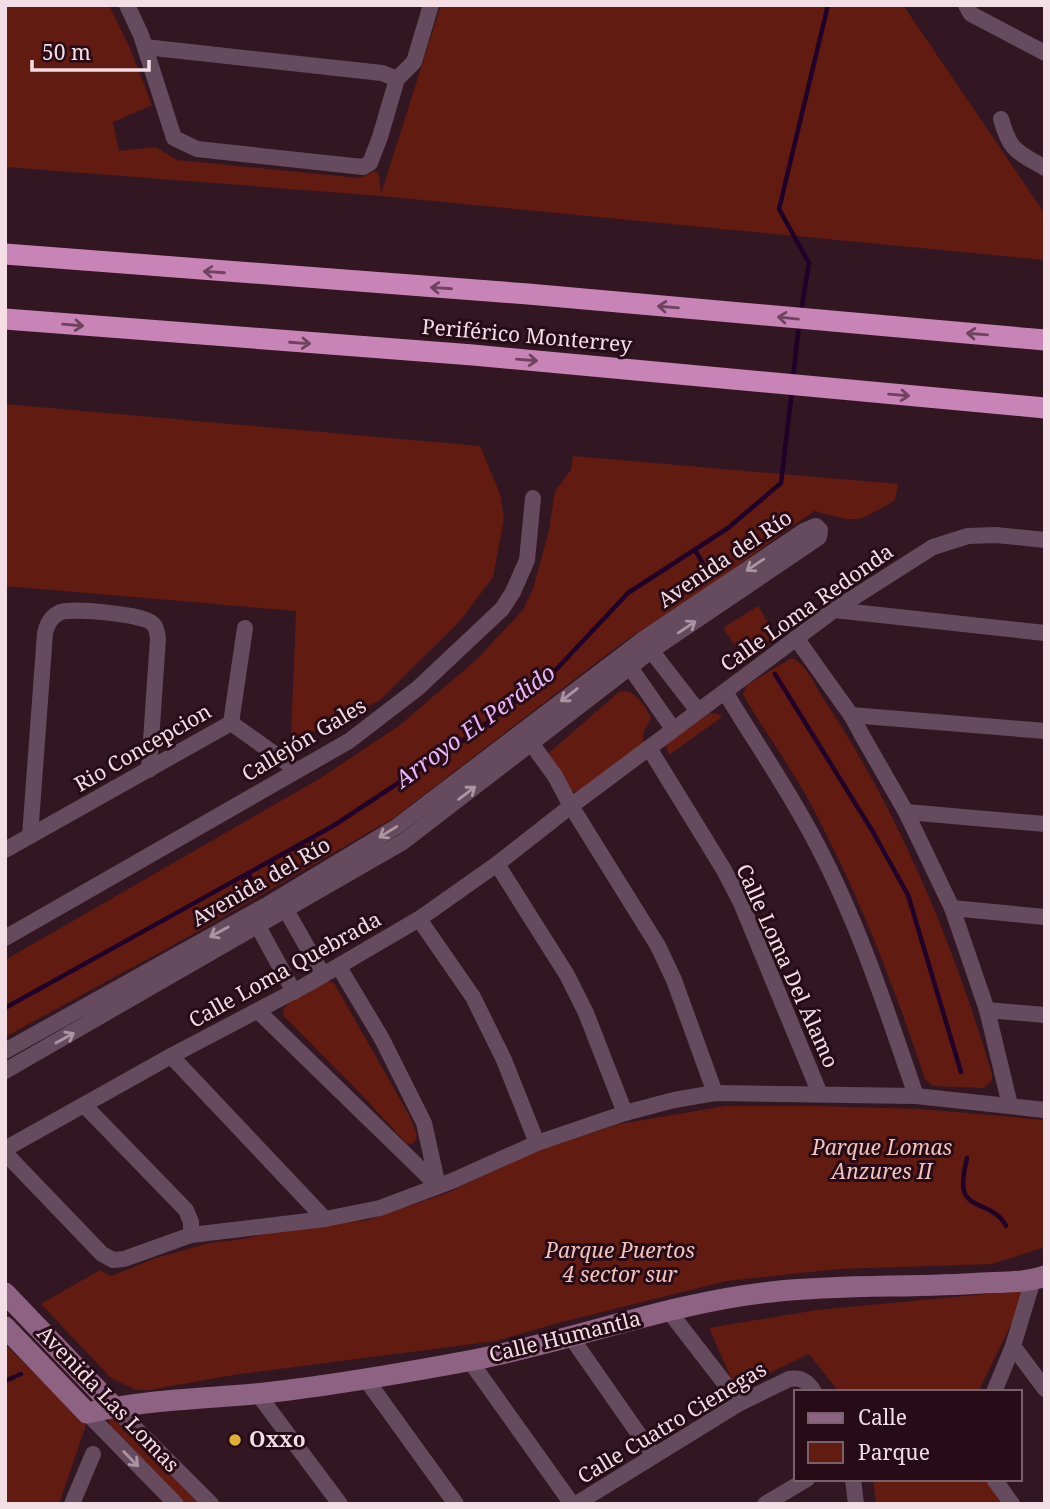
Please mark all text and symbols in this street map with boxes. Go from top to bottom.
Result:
scale bar [32,28,149,72]
text: 50 m [42,38,91,66]
one-way arrow [203,265,226,278]
one-way arrow [431,281,453,294]
one-way arrow [657,300,680,313]
one-way arrow [778,311,800,324]
street label: Periférico Monterrey [421,312,633,358]
one-way arrow [61,319,84,332]
one-way arrow [966,327,989,340]
one-way arrow [288,336,311,349]
one-way arrow [515,354,538,367]
one-way arrow [887,389,910,402]
street label: Avenida del Río [652,503,797,613]
street label: Calle Loma Redonda [714,537,898,677]
one-way arrow [746,558,766,572]
one-way arrow [677,619,697,633]
water label: Arroyo El Perdido [386,656,561,796]
one-way arrow [561,688,579,703]
street label: Callejón Gales [236,691,371,787]
street label: Rio Concepcion [69,697,216,798]
one-way arrow [457,785,475,800]
one-way arrow [378,826,398,840]
street label: Avenida del Río [186,830,335,932]
street label: Calle Loma Del Álamo [730,859,846,1072]
street label: Calle Loma Quebrada [183,905,386,1034]
one-way arrow [210,925,230,939]
one-way arrow [54,1031,74,1045]
park label: Parque Lomas Anzures II [811,1133,953,1185]
park label: Parque Puertos 4 sector sur [544,1236,695,1288]
street label: Calle Humantla [486,1304,644,1368]
street label: Avenida Las Lomas [31,1319,186,1478]
street label: Calle Cuatro Cienegas [572,1355,771,1490]
legend [794,1390,1022,1481]
text: Calle [858,1403,907,1431]
place label: Oxxo [249,1425,306,1453]
marker: Oxxo [227,1432,243,1448]
text: Parque [858,1438,930,1466]
one-way arrow [123,1450,140,1467]

